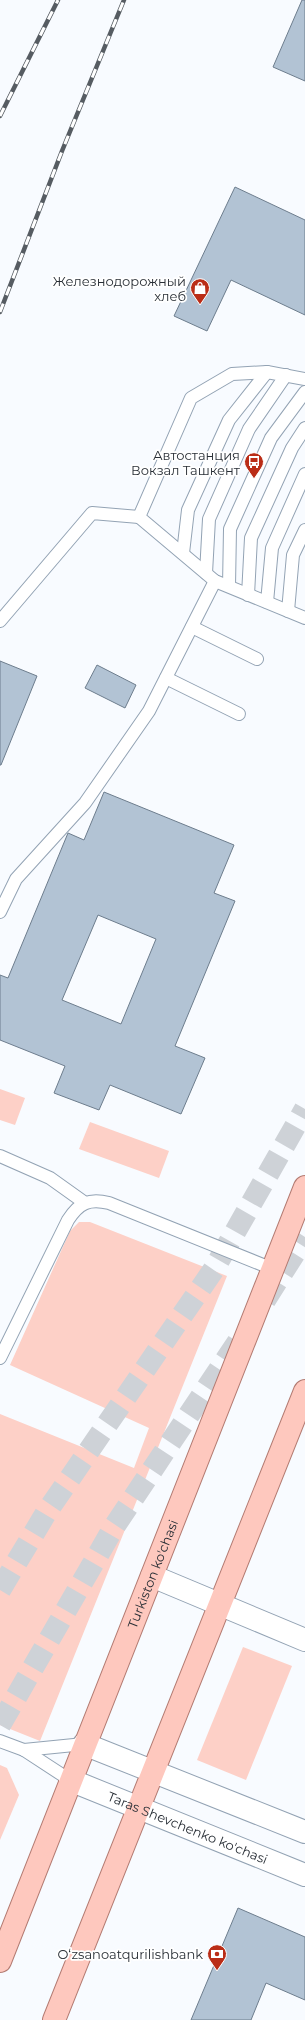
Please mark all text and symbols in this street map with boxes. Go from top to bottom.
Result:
place label: Железнодорожный хлеб [53,273,186,304]
shop icon: Железнодорожный хлеб [189,277,211,305]
place label: Автостанция Вокзал Ташкент [131,447,241,478]
bus stop icon: Автостанция Вокзал Ташкент [243,451,265,479]
street label: Turkiston ko'chasi [124,1517,181,1631]
street label: Taras Shevchenko ko'chasi [105,1788,270,1867]
bank icon: Oʻzsanoatqurilishbank [206,1943,228,1971]
place label: Oʻzsanoatqurilishbank [58,1946,203,1962]

